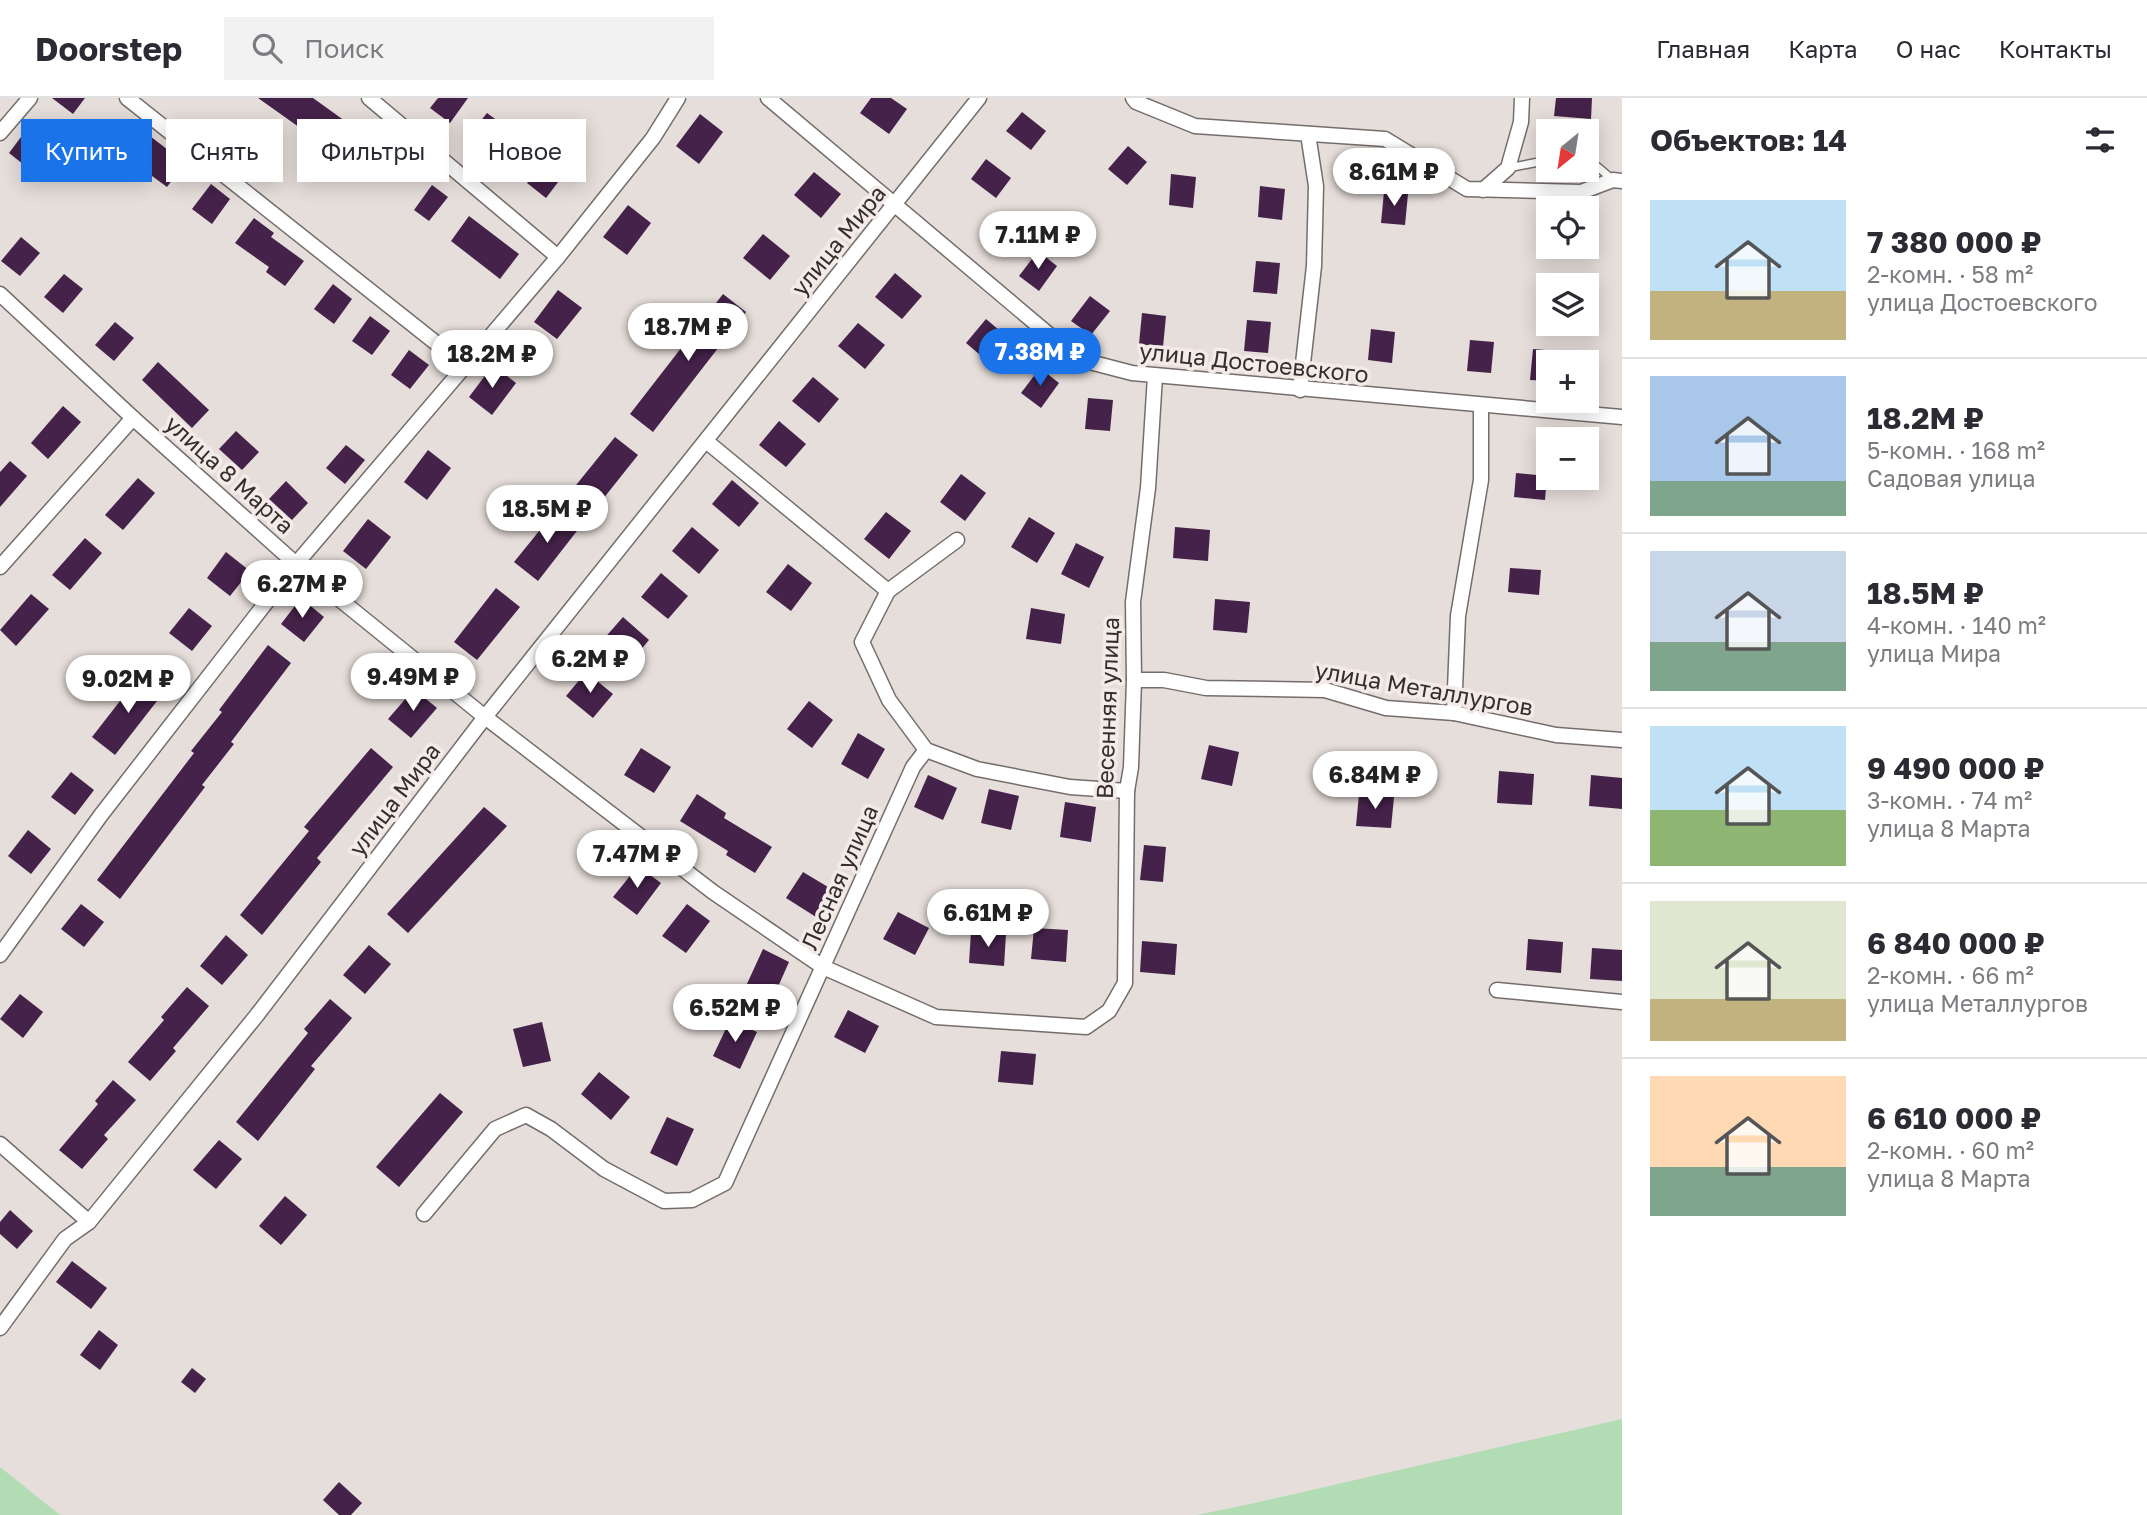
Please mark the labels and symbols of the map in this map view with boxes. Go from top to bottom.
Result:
north arrow [1536,119,1600,182]
pin: 8.61M ₽ [1329,148,1459,208]
street label: улица Мира [785,179,891,301]
pin: 7.11M ₽ [973,212,1103,271]
pin: 18.7M ₽ [623,303,753,363]
pin: 7.38M ₽ [975,328,1105,388]
pin: 18.2M ₽ [427,330,557,390]
street label: улица Достоевского [1138,336,1370,388]
street label: улица 8 Марта [160,409,300,539]
pin: 18.5M ₽ [482,486,612,545]
pin: 6.27M ₽ [237,560,367,620]
street label: Весенняя улица [1090,617,1124,799]
pin: 6.2M ₽ [533,636,647,695]
pin: 9.49M ₽ [348,654,478,713]
street label: улица Металлургов [1313,655,1535,721]
pin: 9.02M ₽ [63,656,193,715]
street label: улица Мира [342,737,446,861]
pin: 6.84M ₽ [1310,752,1440,811]
street label: Лесная улица [795,800,883,954]
pin: 7.47M ₽ [572,830,702,890]
pin: 6.61M ₽ [923,890,1053,949]
pin: 6.52M ₽ [670,984,800,1044]

